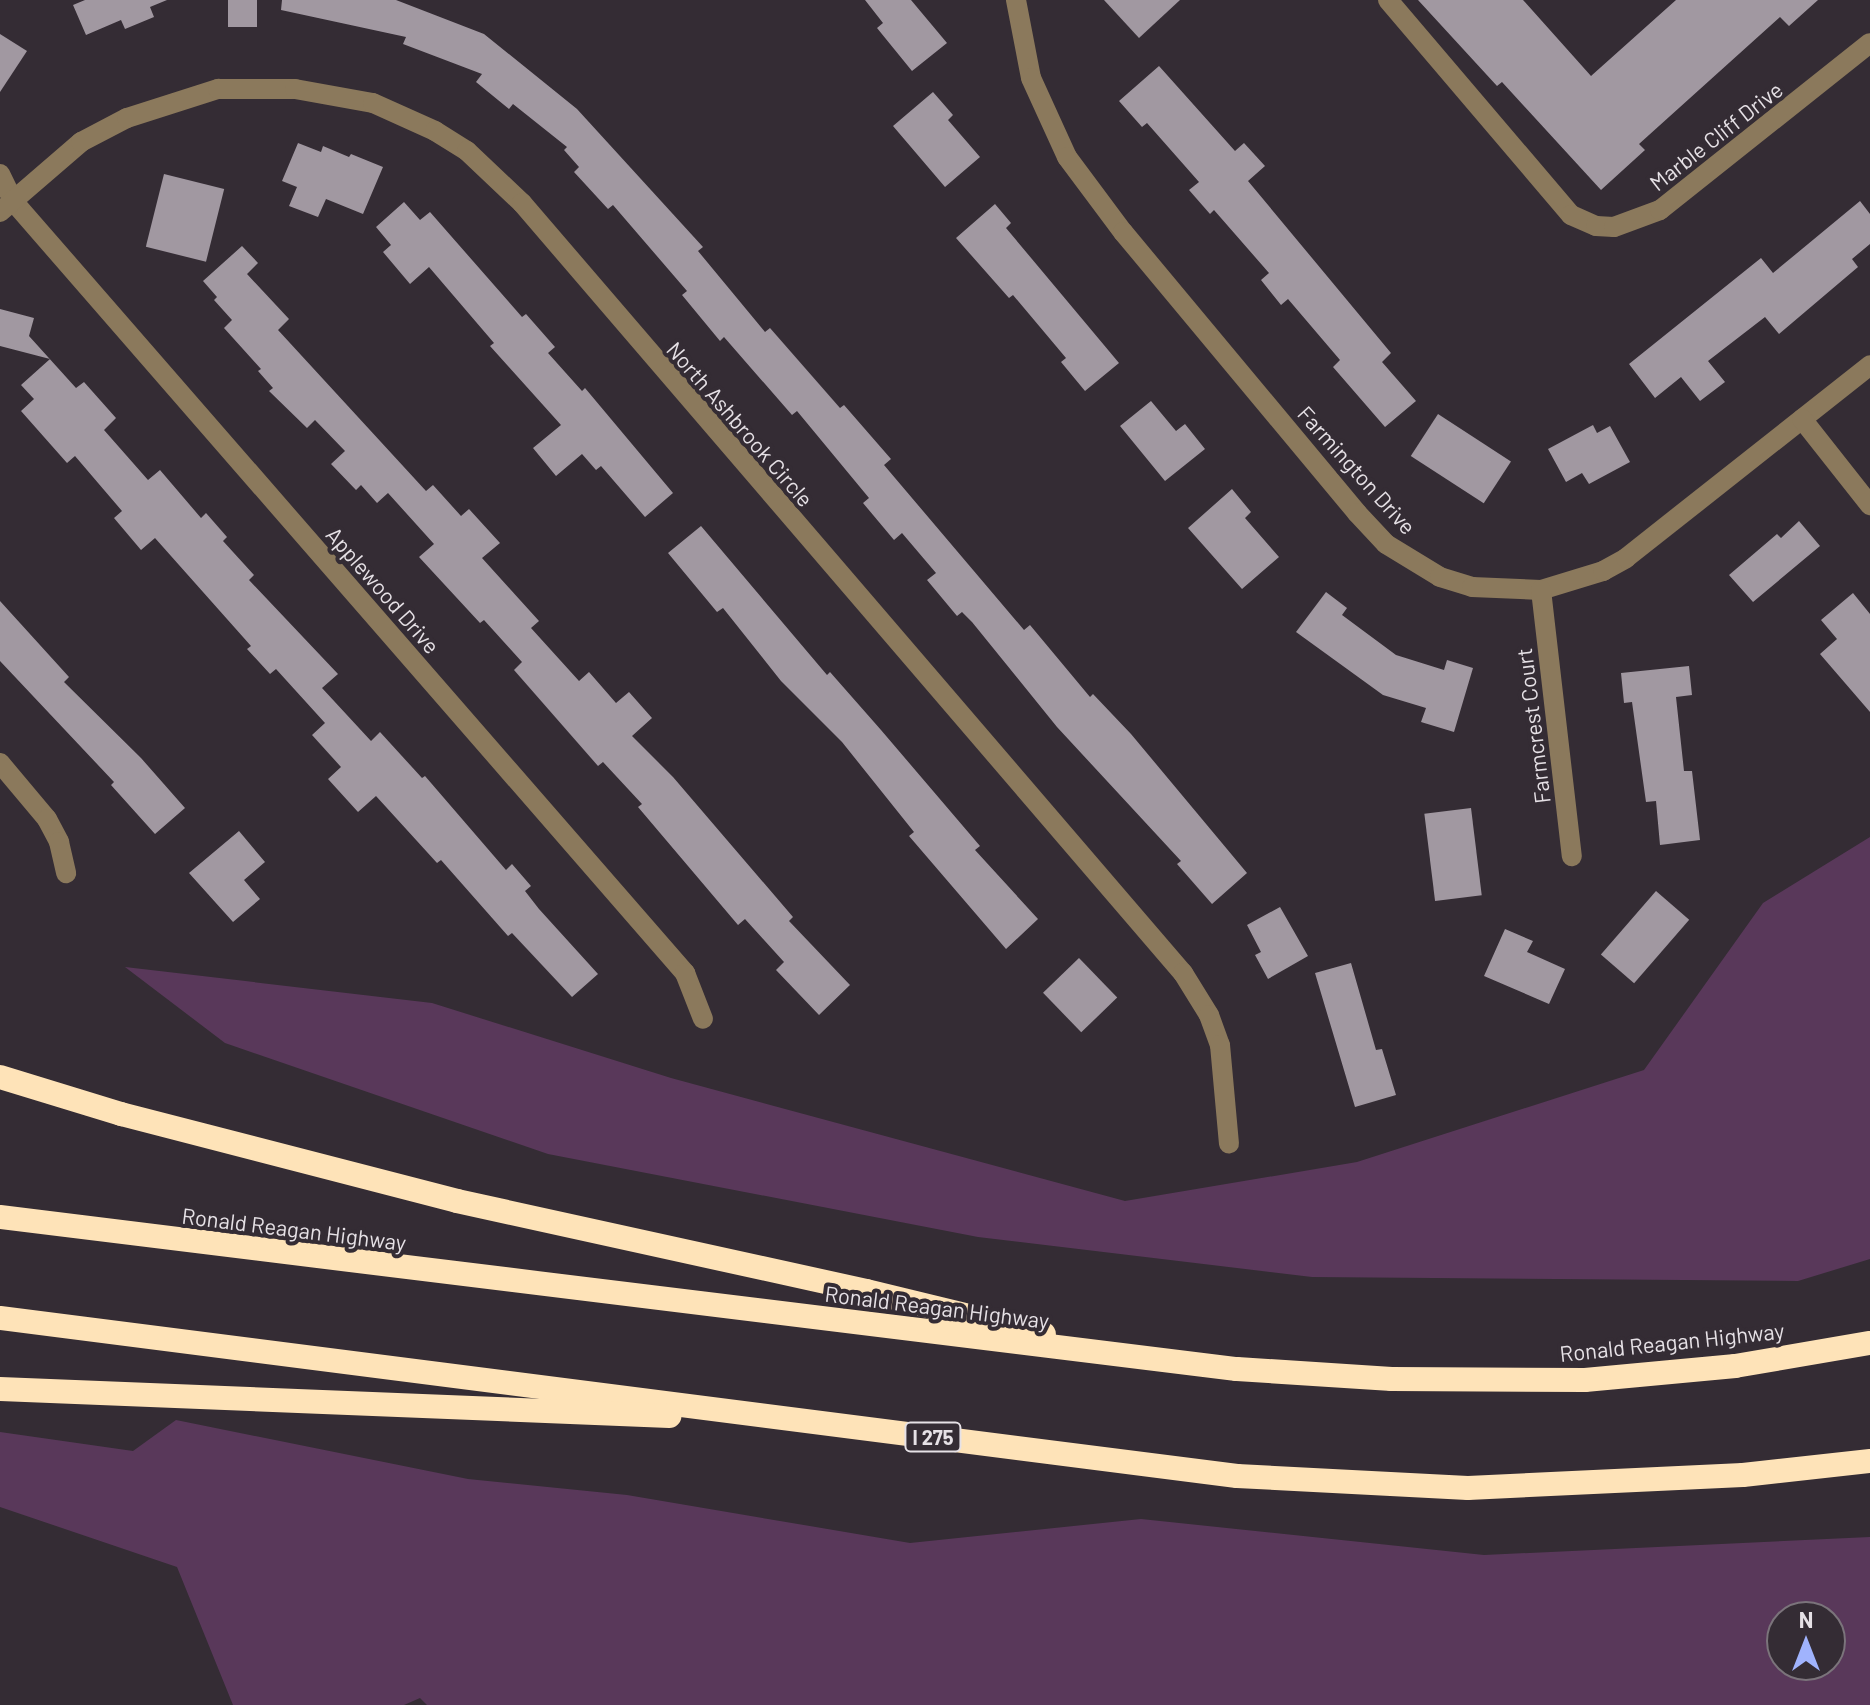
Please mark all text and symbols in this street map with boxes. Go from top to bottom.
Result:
street label: Marble Cliff Drive [1644,76,1788,196]
street label: North Ashbrook Circle [661,336,819,512]
street label: Farmington Drive [1293,400,1421,540]
street label: Applewood Drive [321,521,445,659]
street label: Farmcrest Court [1510,647,1556,805]
street label: Ronald Reagan Highway [180,1202,408,1256]
street label: Ronald Reagan Highway [823,1280,1051,1334]
street label: Ronald Reagan Highway [1558,1317,1786,1367]
road number: I 275 [903,1421,963,1453]
north arrow [1766,1601,1846,1681]
text: N [1799,1606,1813,1632]

